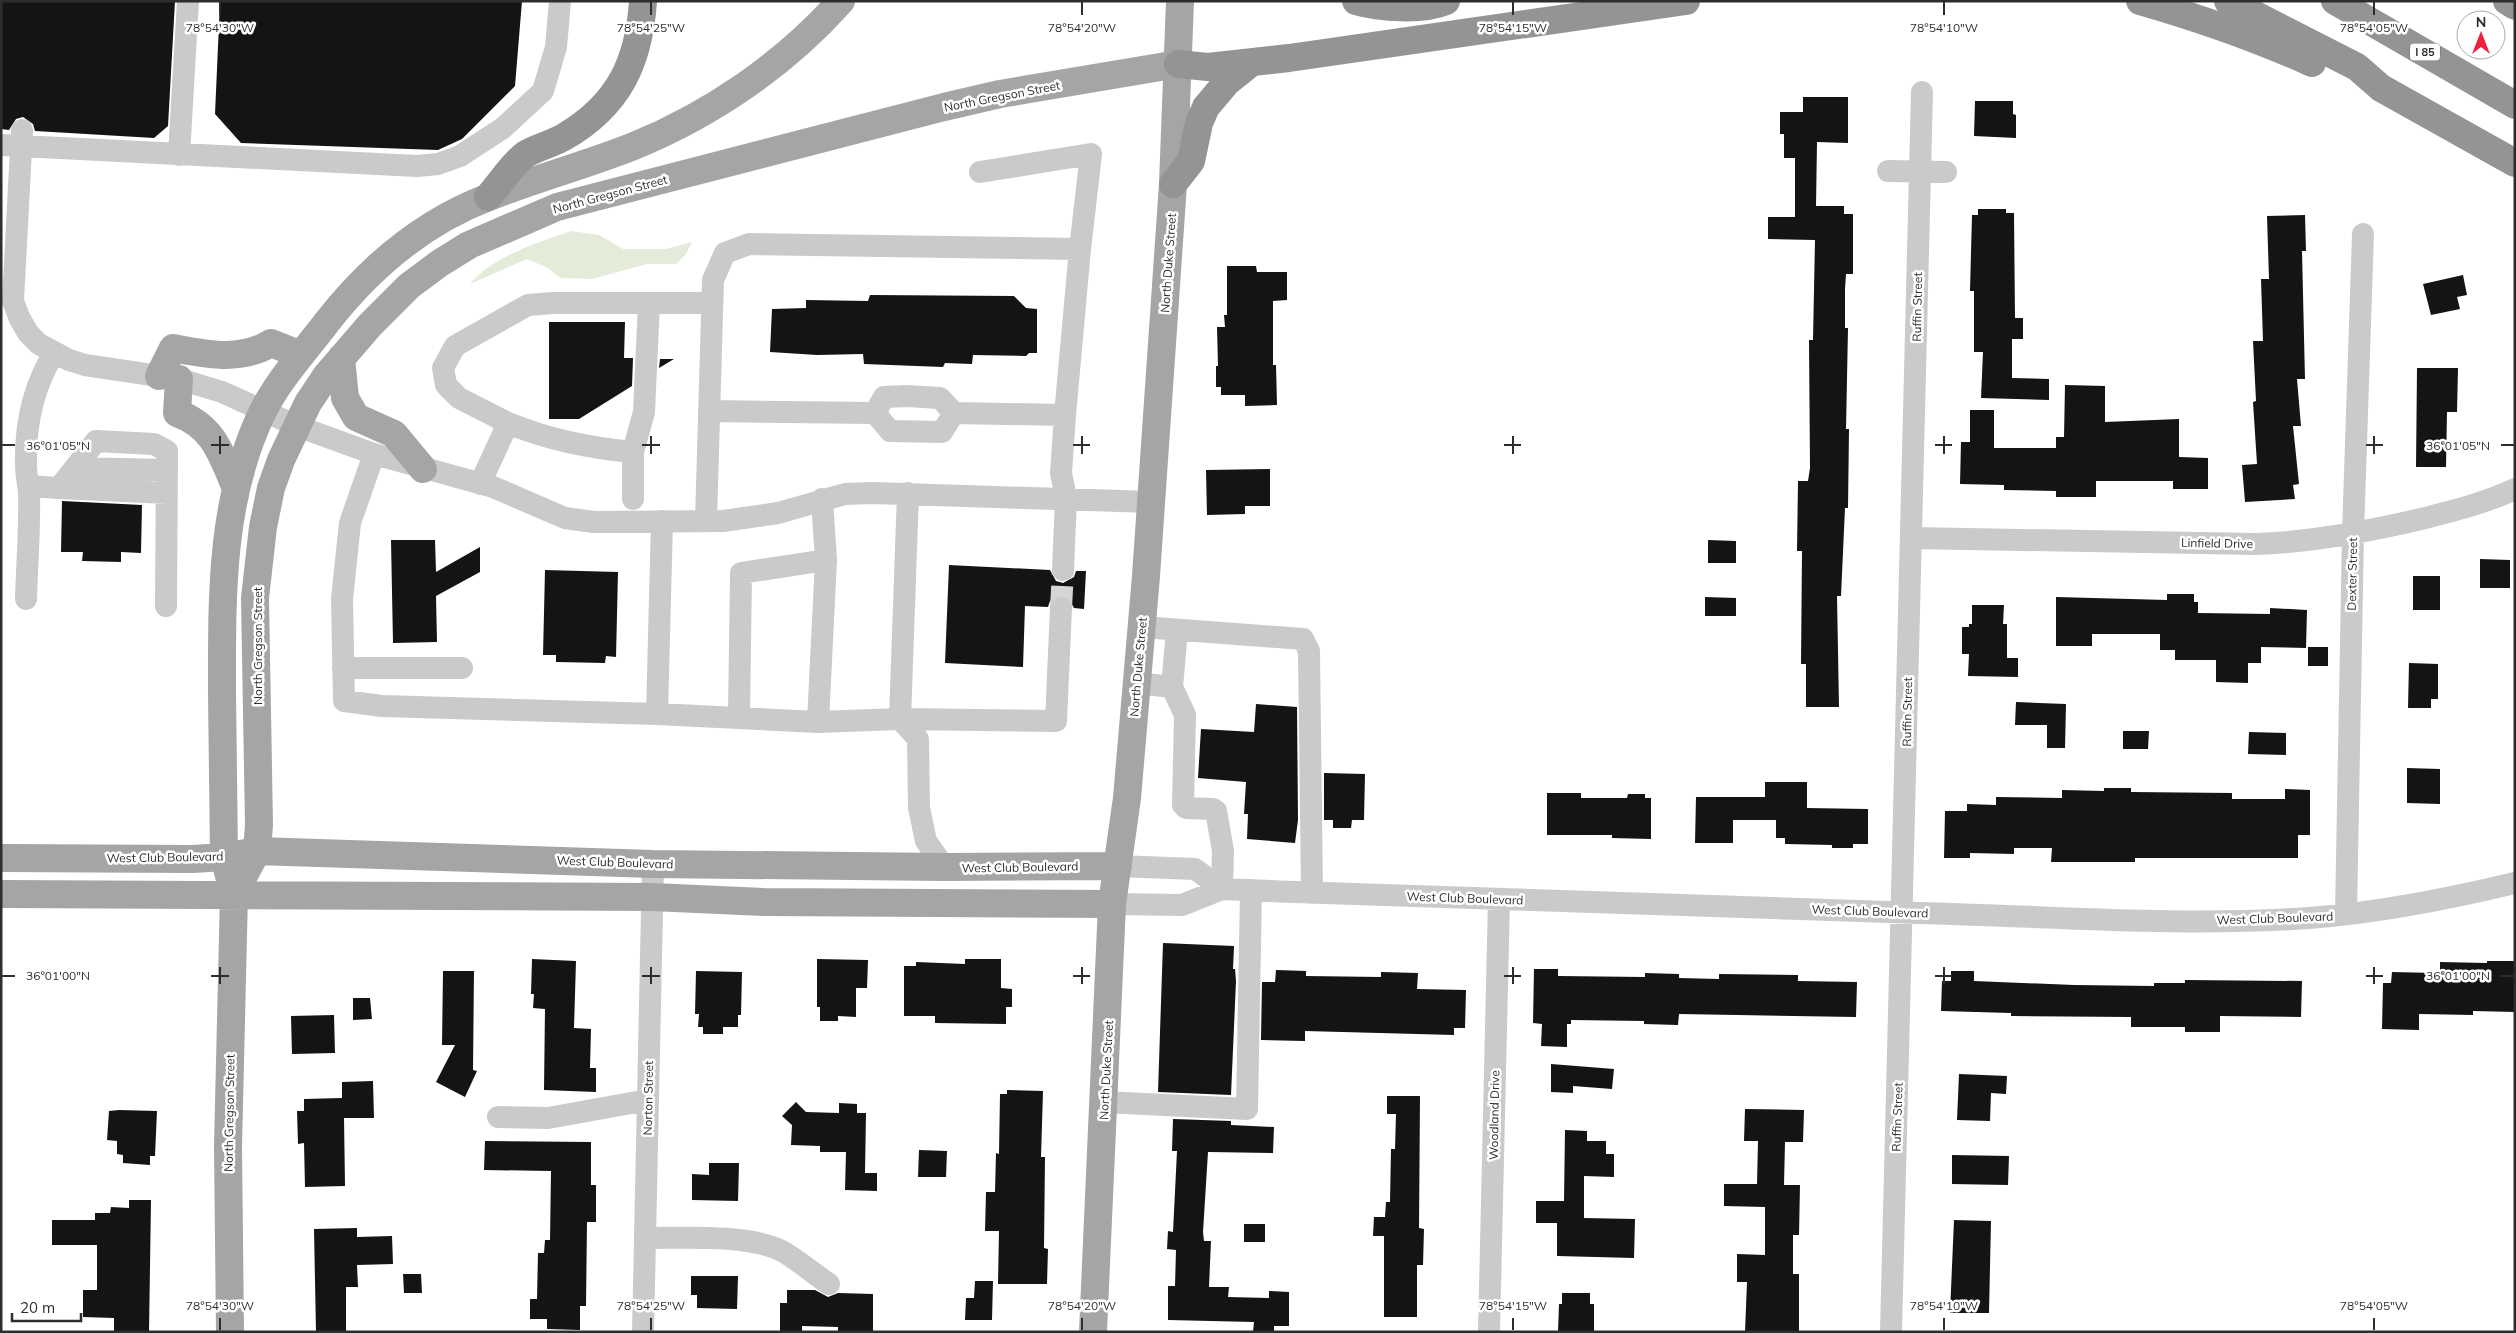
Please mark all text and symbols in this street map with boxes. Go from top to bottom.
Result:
north arrow [2456,10,2506,60]
text: N [2476,13,2486,31]
text: 78°54'30"W [186,20,254,35]
text: 78°54'25"W [617,20,685,35]
text: 78°54'20"W [1048,20,1116,35]
text: 78°54'15"W [1479,20,1547,35]
text: 78°54'10"W [1910,20,1978,35]
text: 78°54'05"W [2340,20,2408,35]
road number: I 85 [2410,44,2440,61]
street label: North Gregson Street [943,77,1061,115]
street label: North Gregson Street [551,172,669,216]
street label: North Duke Street [1157,213,1179,313]
street label: Ruffin Street [1909,272,1925,342]
text: 36°01'05"N [26,438,90,453]
text: 36°01'05"N [2426,438,2490,453]
street label: Linfield Drive [2181,535,2253,551]
street label: Dexter Street [2344,537,2360,611]
street label: North Gregson Street [250,587,265,705]
street label: North Duke Street [1126,617,1150,717]
street label: Ruffin Street [1899,677,1915,747]
street label: West Club Boulevard [106,848,224,866]
street label: West Club Boulevard [556,852,674,872]
street label: West Club Boulevard [961,858,1079,876]
street label: West Club Boulevard [1406,888,1524,908]
street label: West Club Boulevard [1811,901,1929,921]
street label: West Club Boulevard [2216,908,2334,928]
text: 36°01'00"N [26,968,90,983]
text: 36°01'00"N [2426,968,2490,983]
street label: North Duke Street [1096,1020,1116,1120]
street label: North Gregson Street [220,1054,238,1172]
street label: Norton Street [640,1060,656,1136]
street label: Woodland Drive [1486,1070,1502,1160]
street label: Ruffin Street [1888,1082,1906,1152]
scale bar [12,1290,81,1322]
text: 20 m [20,1298,55,1317]
text: 78°54'30"W [186,1298,254,1313]
text: 78°54'25"W [617,1298,685,1313]
text: 78°54'20"W [1048,1298,1116,1313]
text: 78°54'15"W [1479,1298,1547,1313]
text: 78°54'10"W [1910,1298,1978,1313]
text: 78°54'05"W [2340,1298,2408,1313]

